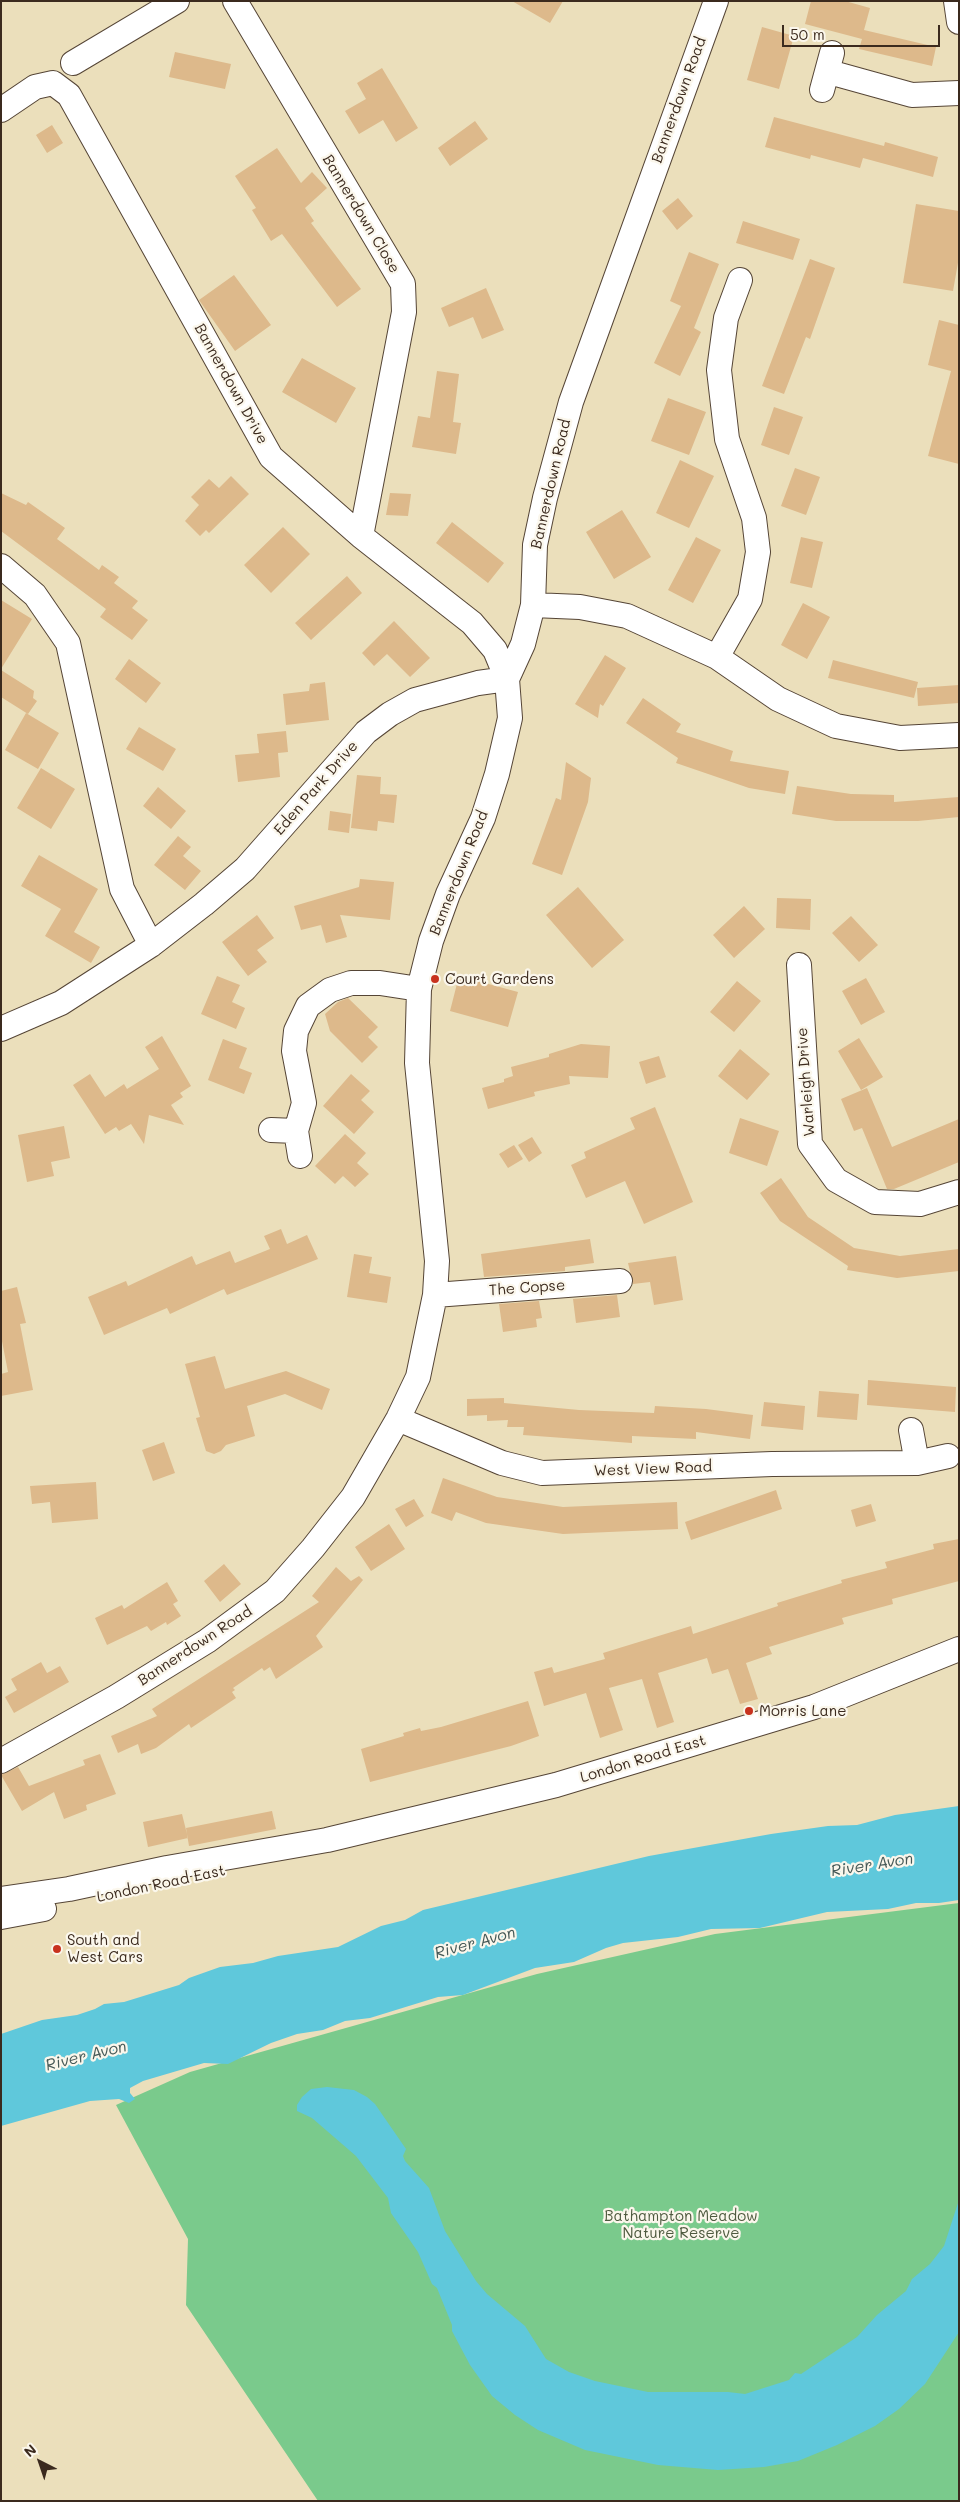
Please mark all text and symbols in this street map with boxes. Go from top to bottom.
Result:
scale bar [785,15,942,47]
text: 50 m [790,24,825,44]
street label: Bannerdown Road [648,35,710,165]
street label: Bannerdown Close [318,151,404,277]
street label: Bannerdown Drive [190,321,272,447]
street label: Bannerdown Road [527,417,575,551]
street label: Eden Park Drive [270,737,362,839]
street label: Bannerdown Road [426,808,492,938]
place label: Court Gardens [445,970,554,988]
marker: Court Gardens [429,973,441,985]
street label: Warleigh Drive [793,1027,819,1137]
street label: The Copse [488,1276,566,1300]
street label: West View Road [593,1458,713,1480]
street label: Bannerdown Road [134,1602,256,1690]
place label: Morris Lane [759,1702,846,1720]
marker: Morris Lane [743,1705,755,1717]
street label: London Road East [578,1731,708,1787]
water label: River Avon [830,1849,914,1881]
street label: London Road East [95,1862,227,1906]
water label: River Avon [432,1923,518,1963]
place label: South and West Cars [67,1931,143,1966]
marker: South and West Cars [51,1943,63,1955]
water label: River Avon [43,2037,129,2075]
park label: Bathampton Meadow Nature Reserve [604,2207,758,2242]
north arrow [15,2437,65,2487]
text: N [20,2440,40,2461]

